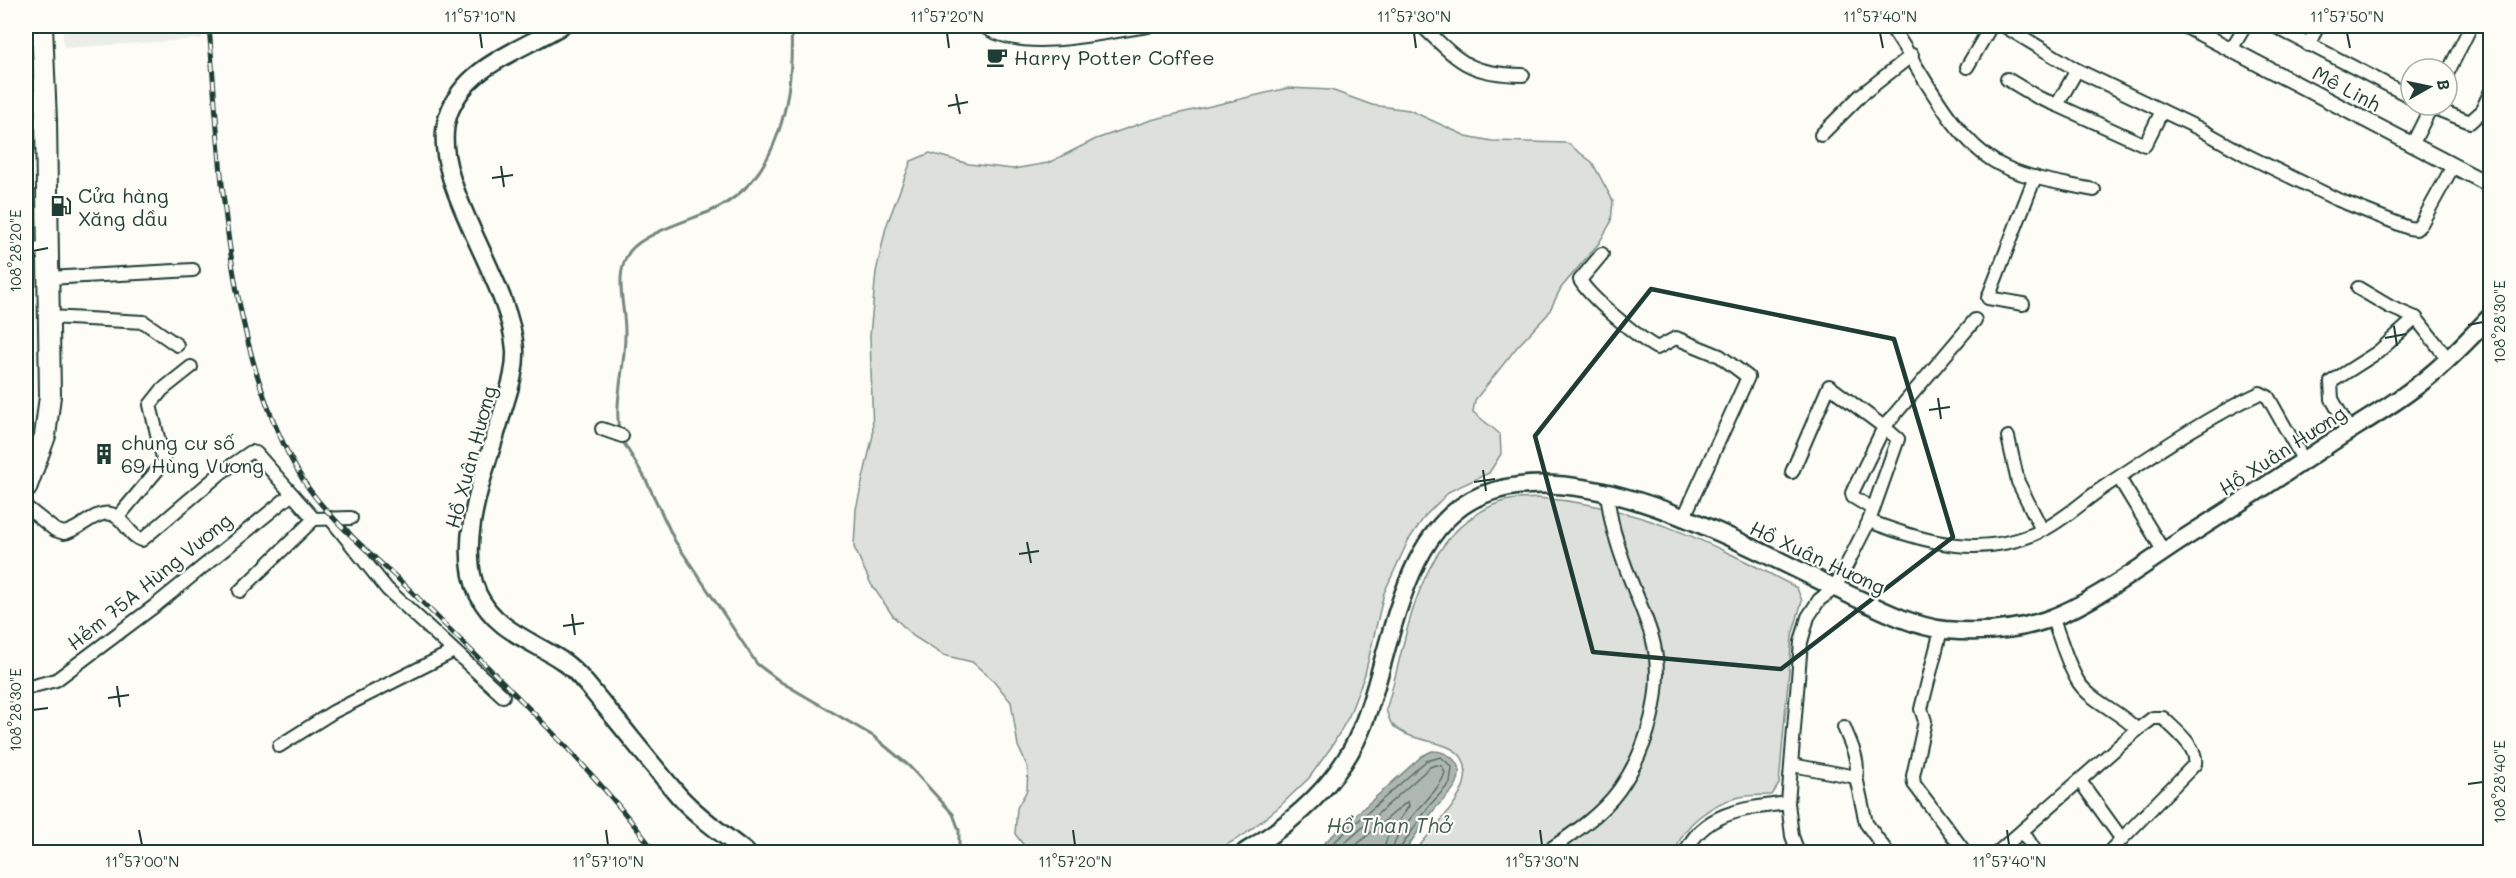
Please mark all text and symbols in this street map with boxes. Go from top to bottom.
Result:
text: 11°57'10"N [444,6,516,26]
text: 11°57'20"N [910,6,984,26]
text: 11°57'30"N [1377,6,1451,26]
text: 11°57'40"N [1843,6,1917,26]
text: 11°57'50"N [2310,6,2384,26]
place label: Harry Potter Coffee [1014,44,1215,70]
cafe icon: Harry Potter Coffee [985,45,1009,69]
north arrow [2399,57,2459,117]
street label: Mê Linh [2308,59,2386,117]
text: B [2433,78,2456,92]
place label: Cửa hàng Xăng dầu [78,182,169,231]
fuel station icon: Cửa hàng Xăng dầu [49,194,73,218]
text: 108°28'20"E [5,209,25,293]
text: 108°28'30"E [2489,280,2509,364]
street label: Hồ Xuân Hương [438,383,502,531]
street label: Hồ Xuân Hương [2214,399,2350,501]
place label: chung cư số 69 Hùng Vương [121,429,264,478]
building icon: chung cư số 69 Hùng Vương [92,442,116,466]
street label: Hẻm 75A Hùng Vương [61,507,237,655]
street label: Hồ Xuân Hương [1746,514,1890,600]
text: 108°28'30"E [5,668,25,752]
text: 108°28'40"E [2489,740,2509,824]
water label: Hồ Than Thở [1326,811,1454,838]
text: 11°57'00"N [105,851,179,871]
text: 11°57'10"N [572,851,644,871]
text: 11°57'20"N [1038,851,1112,871]
text: 11°57'30"N [1505,851,1579,871]
text: 11°57'40"N [1972,851,2046,871]

